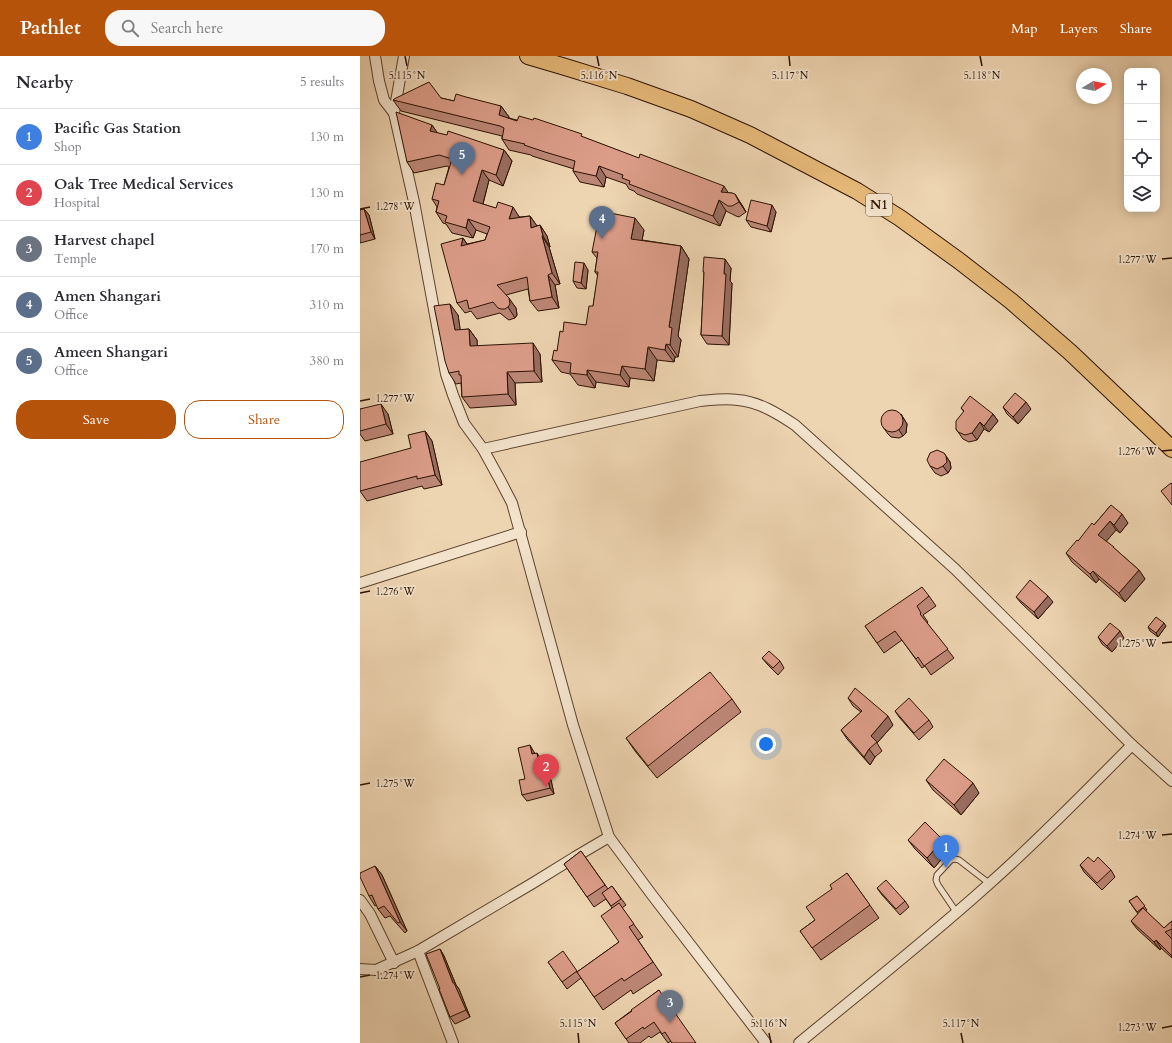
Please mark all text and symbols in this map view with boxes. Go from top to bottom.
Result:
search box [105,10,385,46]
text: Pathlet [20,15,81,41]
icon: search [119,17,141,39]
text: Search here [151,18,223,38]
text: Map [1011,19,1038,38]
text: Layers [1060,19,1098,38]
text: Share [1120,19,1152,38]
north arrow [1076,68,1112,104]
map controls [1124,68,1160,212]
button: + [1124,68,1160,104]
text: 5.115°N [389,69,426,83]
text: 5.116°N [581,69,618,83]
text: 5.117°N [772,69,809,83]
text: 5.118°N [964,69,1001,83]
text: Nearby [16,71,73,94]
text: 5 results [300,73,344,91]
button: − [1124,104,1160,140]
text: Pacific Gas Station [54,118,181,138]
text: 1 [26,128,32,146]
text: 130 m [310,128,344,146]
text: Shop [54,138,82,156]
button: locate [1124,140,1160,176]
pin: 5 [449,142,475,175]
text: Oak Tree Medical Services [54,174,233,194]
button: layers [1124,176,1160,212]
text: 2 [26,184,32,202]
text: 130 m [310,184,344,202]
text: Hospital [54,194,100,212]
road number: N1 [866,194,892,216]
text: 1.278°W [375,200,416,214]
pin: 4 [589,206,615,239]
text: Harvest chapel [54,230,155,250]
text: 3 [26,240,32,258]
text: 170 m [310,240,344,258]
text: Temple [54,250,97,268]
text: 1.277°W [1117,253,1158,267]
text: Amen Shangari [54,286,161,306]
text: 4 [26,296,32,314]
text: 310 m [310,296,344,314]
text: Office [54,306,88,324]
text: Ameen Shangari [54,342,168,362]
text: 5 [26,352,32,370]
text: 380 m [310,352,344,370]
text: Office [54,362,88,380]
text: 1.277°W [375,392,416,406]
button: Save [16,400,176,439]
button: Share [184,400,344,439]
text: 1.276°W [1117,445,1158,459]
text: 1.276°W [375,585,416,599]
text: 1.275°W [1117,637,1158,651]
your location [756,734,776,754]
pin: 2 [533,754,559,787]
text: 1.275°W [375,777,416,791]
text: 1.274°W [1117,829,1158,843]
pin: 1 [933,835,959,868]
text: 1.274°W [375,969,416,983]
pin: 3 [657,990,683,1023]
text: 5.115°N [560,1017,597,1031]
text: 5.116°N [751,1017,788,1031]
text: 5.117°N [943,1017,980,1031]
text: 1.273°W [1117,1021,1158,1035]

